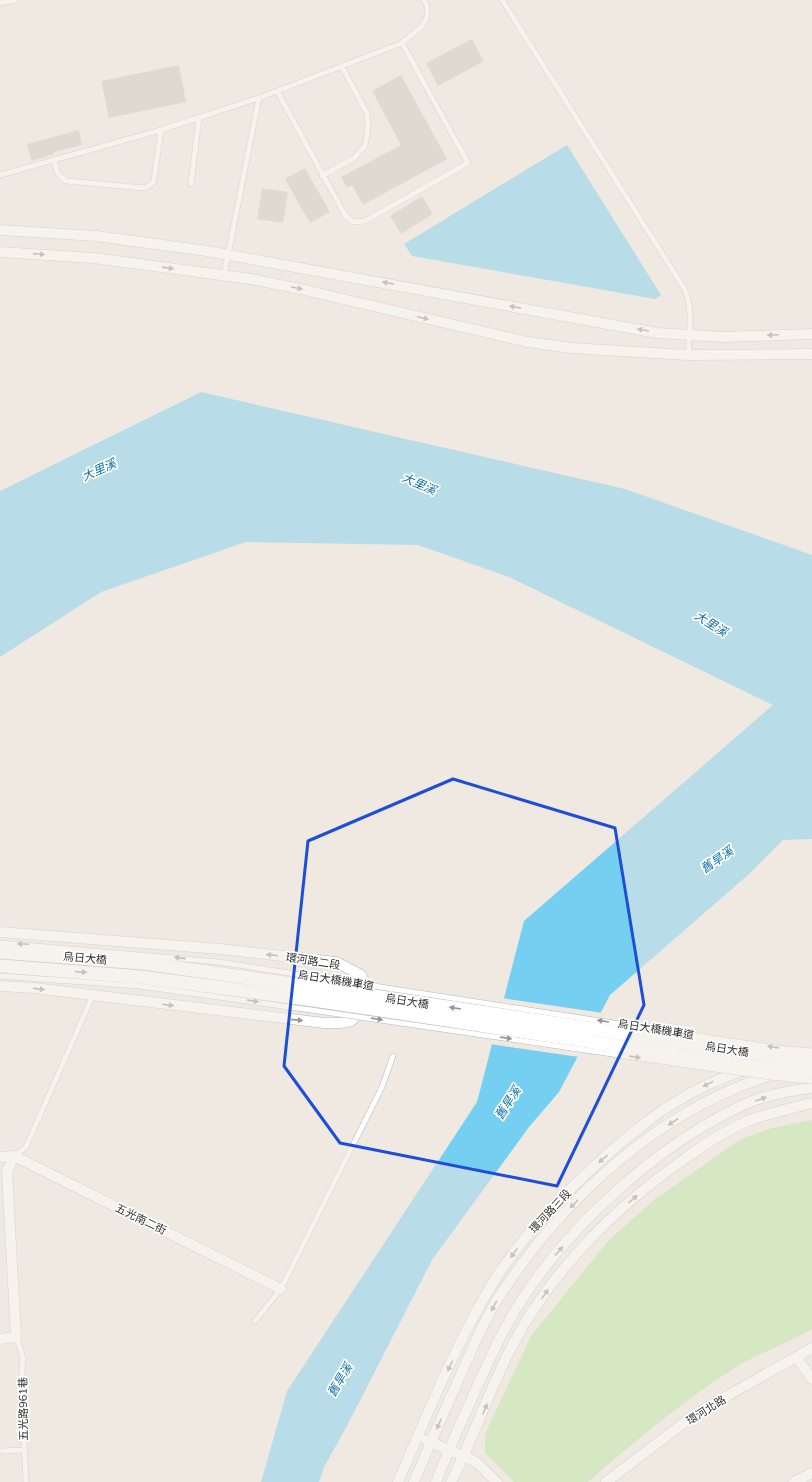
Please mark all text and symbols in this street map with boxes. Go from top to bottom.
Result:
one-way arrow [33,250,45,257]
one-way arrow [162,265,174,271]
one-way arrow [382,280,394,286]
one-way arrow [290,285,303,291]
one-way arrow [509,304,522,310]
one-way arrow [417,315,429,321]
one-way arrow [637,327,649,333]
one-way arrow [767,332,779,339]
water label: 大里溪 [79,455,120,484]
water label: 大里溪 [400,469,441,499]
water label: 大里溪 [692,608,732,641]
water label: 舊旱溪 [698,842,737,876]
one-way arrow [16,941,29,947]
street label: 烏日大橋 [62,949,108,967]
street label: 環河路二段 [285,950,341,972]
one-way arrow [266,952,278,958]
one-way arrow [174,954,186,961]
street label: 烏日大橋機車道 [297,967,375,993]
one-way arrow [75,968,87,975]
one-way arrow [33,986,45,992]
street label: 烏日大橋 [384,991,430,1011]
one-way arrow [247,998,259,1004]
one-way arrow [162,1002,174,1008]
one-way arrow [449,1005,461,1011]
one-way arrow [371,1016,383,1022]
street label: 烏日大橋機車道 [617,1016,695,1042]
one-way arrow [291,1017,303,1023]
one-way arrow [597,1018,609,1024]
one-way arrow [500,1035,512,1041]
street label: 烏日大橋 [704,1039,750,1059]
one-way arrow [767,1044,779,1050]
one-way arrow [629,1054,641,1060]
one-way arrow [703,1081,714,1088]
water label: 舊旱溪 [491,1082,525,1122]
one-way arrow [756,1096,768,1102]
one-way arrow [668,1118,679,1125]
one-way arrow [598,1154,607,1163]
street label: 環河路三段 [526,1186,574,1236]
one-way arrow [628,1194,639,1203]
one-way arrow [569,1199,579,1209]
street label: 五光南二街 [113,1201,169,1237]
one-way arrow [555,1246,564,1257]
one-way arrow [510,1248,518,1259]
one-way arrow [541,1289,549,1299]
one-way arrow [491,1301,497,1312]
water label: 舊旱溪 [324,1359,356,1399]
one-way arrow [447,1361,453,1372]
street label: 五光路961巷 [15,1377,31,1441]
street label: 環河北路 [684,1392,728,1428]
one-way arrow [482,1403,488,1414]
one-way arrow [436,1419,442,1430]

